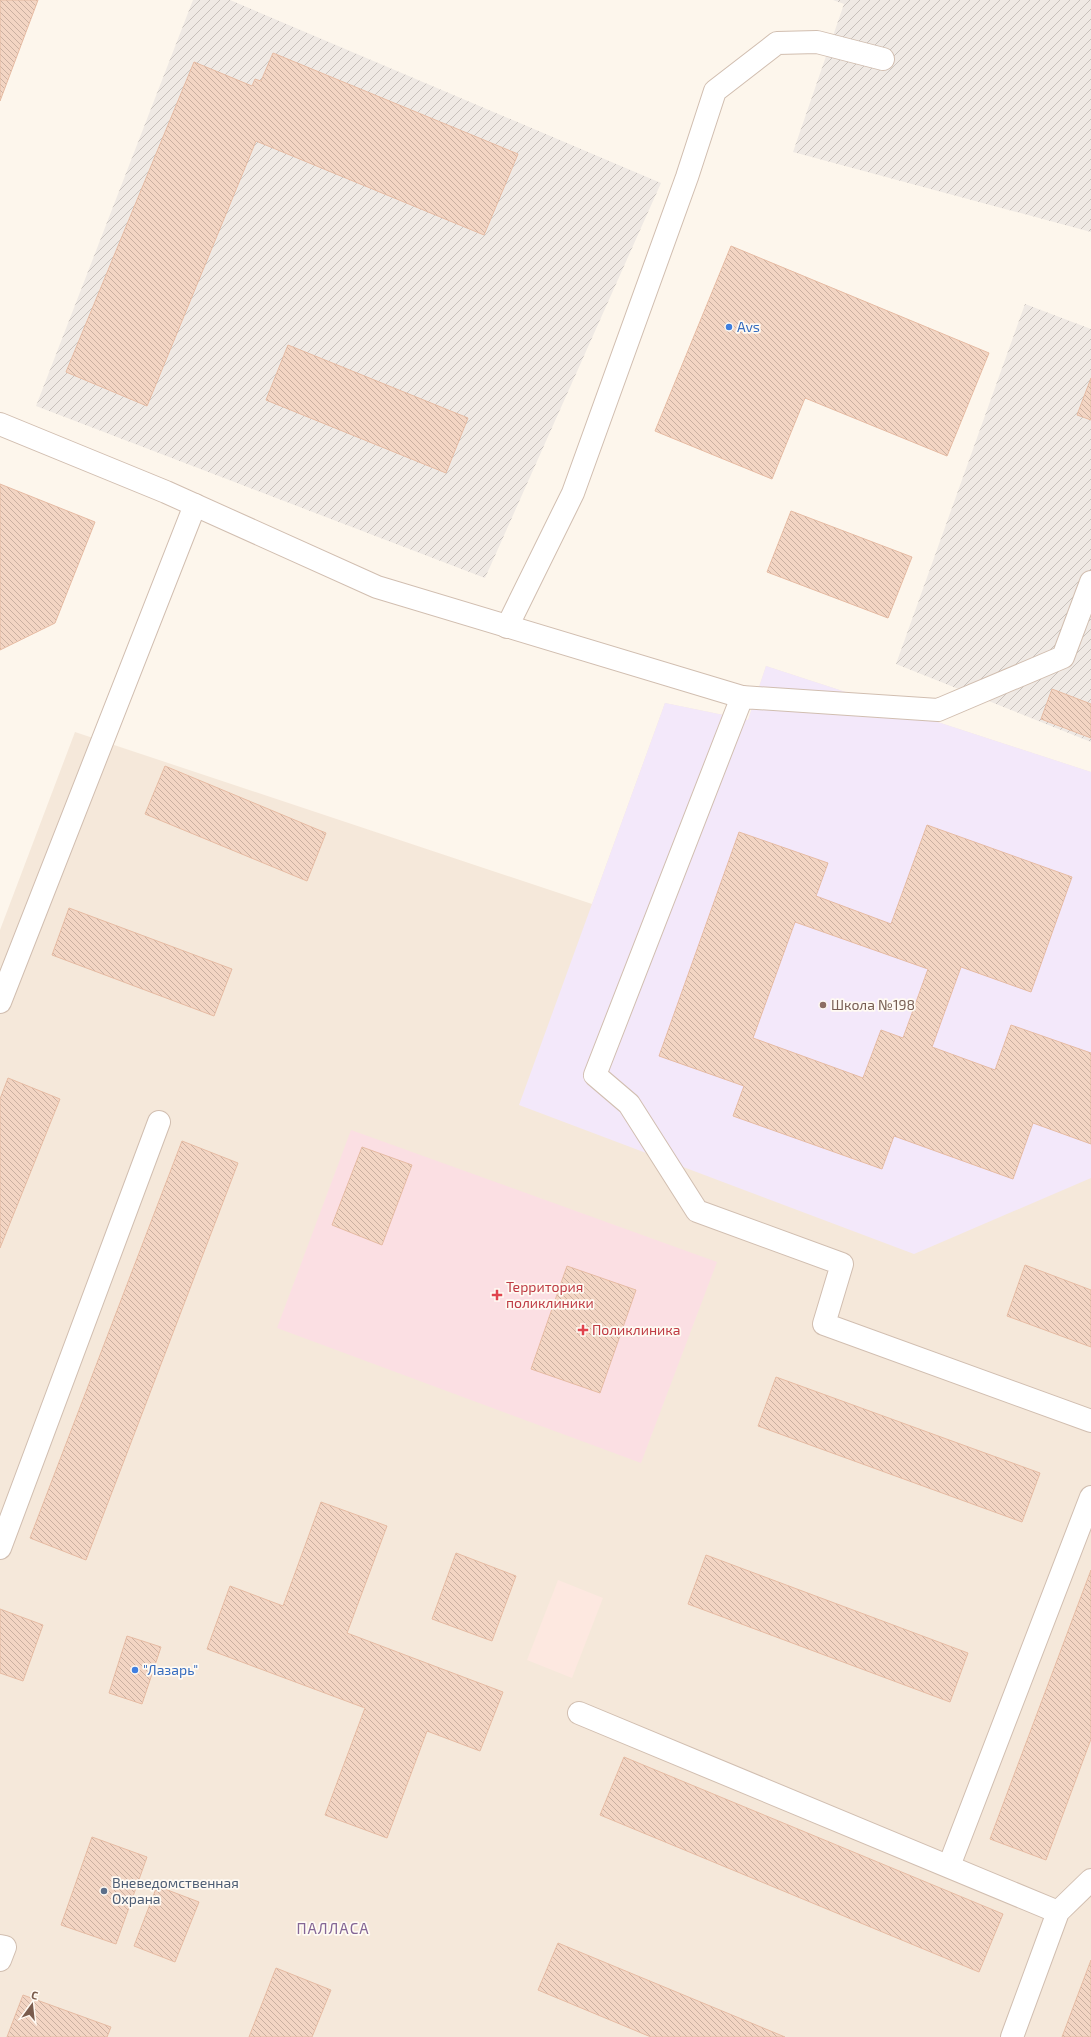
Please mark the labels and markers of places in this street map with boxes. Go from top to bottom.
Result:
place label: Avs [737,318,760,335]
marker: Avs [724,322,734,332]
place label: Школа №198 [831,996,915,1013]
marker: Школа №198 [818,1000,828,1010]
place label: Территория поликлиники [506,1278,594,1311]
marker: Территория поликлиники [491,1289,503,1301]
place label: Поликлиника [592,1321,681,1338]
marker: Поликлиника [577,1324,589,1336]
place label: "Лазарь" [143,1661,198,1678]
marker: "Лазарь" [130,1665,140,1675]
place label: Вневедомственная Охрана [112,1874,239,1907]
marker: Вневедомственная Охрана [99,1886,109,1896]

